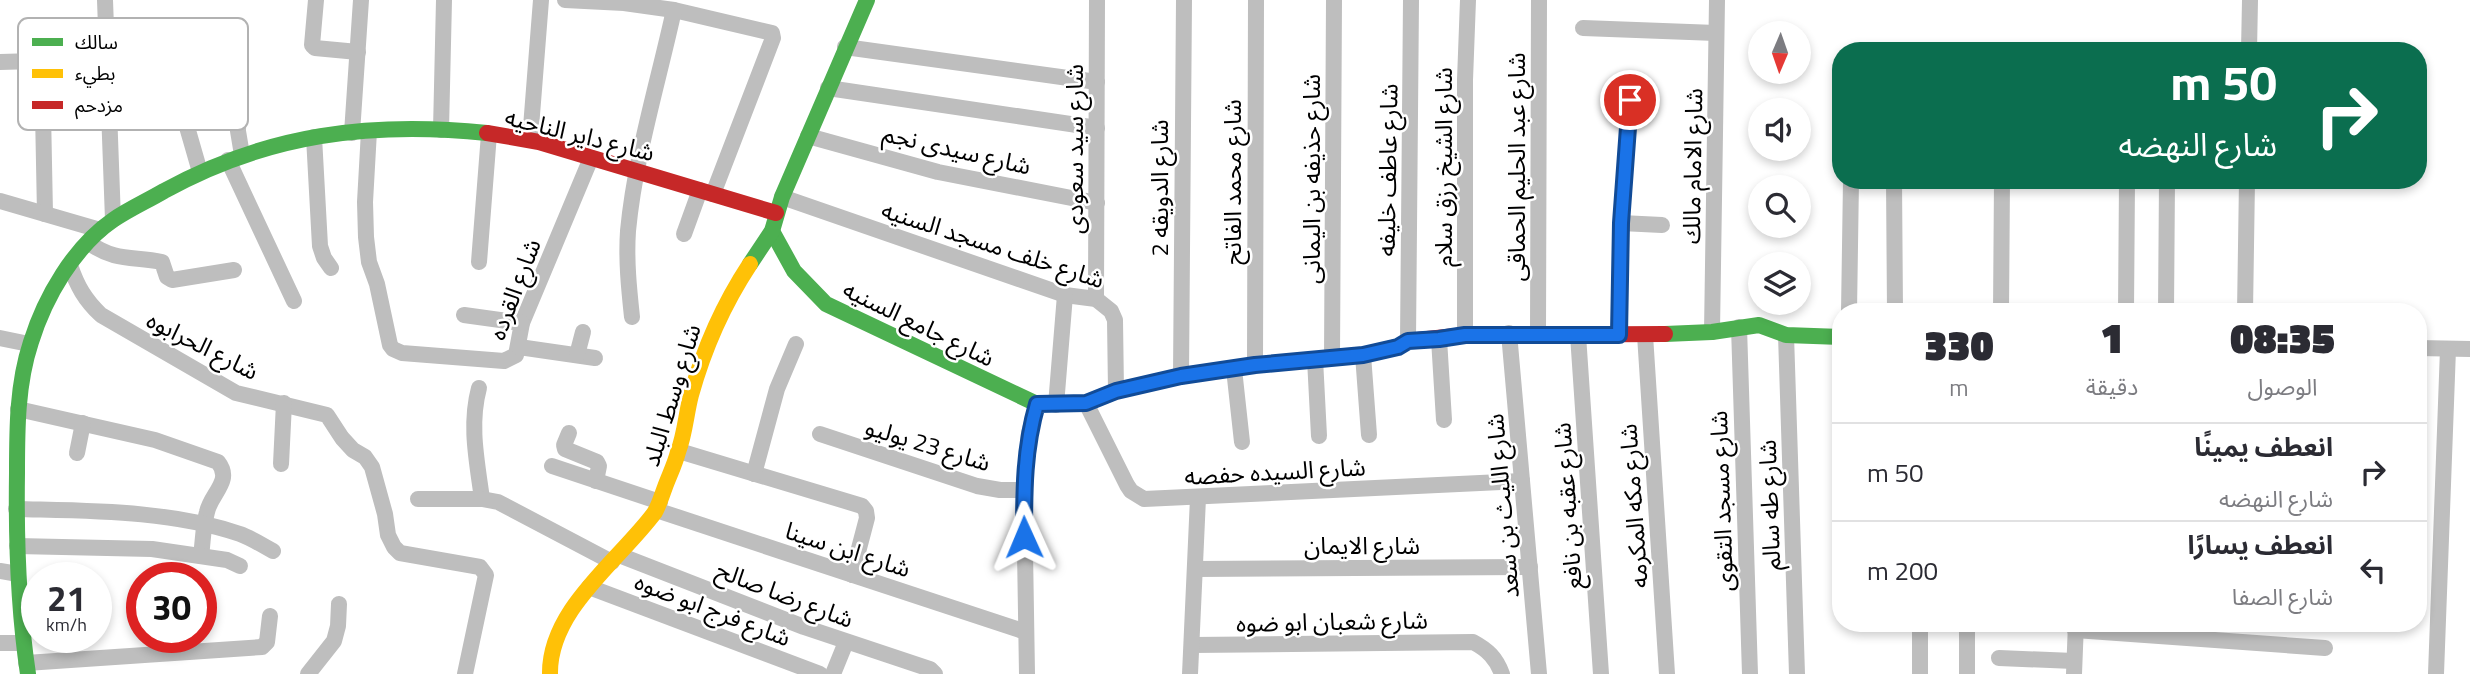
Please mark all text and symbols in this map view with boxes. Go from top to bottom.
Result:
legend [18,18,248,130]
north arrow [1748,21,1811,84]
map controls [1748,21,1811,315]
text: سالك [75,27,118,56]
text: 50 m [2170,44,2277,119]
street label: شارع عبد الحليم الحماقى [1498,52,1534,282]
text: بطيء [75,58,115,88]
street label: شارع سيد سعودى [1056,64,1092,234]
street label: شارع الشيخ رزق سلام [1425,67,1462,267]
pin [1600,70,1660,130]
icon: right [2301,70,2392,161]
street label: شارع حذيفه بن اليمانى [1293,74,1329,284]
icon: arrive [1611,81,1649,119]
street label: شارع عاطف خليفه [1367,83,1407,257]
street label: شارع الامام مالك [1673,88,1712,244]
text: مزدحم [75,90,123,120]
street label: شارع داير الناحيه [501,98,659,170]
button: sound [1748,98,1811,161]
street label: شارع محمد الفاتح [1214,99,1250,265]
street label: شارع سيدى نجم [879,114,1035,184]
street label: شارع الدويقه 2 [1141,120,1177,256]
text: شارع النهضه [2119,120,2277,168]
button: search [1748,175,1811,238]
street label: شارع خلف مسجد السنيه [877,191,1109,297]
street label: شارع القرده [478,233,550,345]
button: layers [1748,252,1811,315]
street label: شارع جامع السنيه [837,271,1001,375]
street label: شارع الحرابوه [141,301,265,389]
text: 1 [2100,305,2123,369]
text: 08:35 [2230,305,2335,369]
text: 330 [1924,312,1994,376]
street label: شارع وسط البلد [632,319,710,471]
text: دقيقة [2086,369,2138,404]
text: الوصول [2248,369,2318,404]
text: m [1949,370,1968,405]
street label: شارع 23 يوليو [861,408,995,480]
street label: شارع مسجد التقوى [1700,410,1742,592]
street label: شارع الليث بن سعد [1476,412,1528,600]
street label: شارع عقبه بن نافع [1543,421,1591,591]
street label: شارع مكه المكرمه [1609,423,1657,589]
text: انعطف يمينًا [2194,427,2333,466]
street label: شارع طه سالم [1749,439,1789,571]
street label: شارع السيده حفصه [1183,448,1367,494]
text: 50 m [1867,453,1924,492]
icon: right [2354,453,2392,491]
text: شارع النهضه [2219,481,2333,516]
position arrow [987,500,1061,574]
street label: شارع ابن سينا [781,512,915,586]
text: انعطف يسارًا [2188,525,2333,564]
street label: شارع الايمان [1304,527,1420,563]
street label: شارع رضا صالح [711,551,859,637]
text: 200 m [1867,551,1938,590]
icon: left [2354,551,2392,589]
speed limit sign: 30 [126,562,217,653]
street label: شارع فرج ابو ضوه [630,563,796,655]
text: 21 [47,571,86,625]
text: شارع الصفا [2232,579,2333,614]
street label: شارع شعبان ابو ضوه [1236,601,1428,641]
text: km/h [46,611,87,638]

